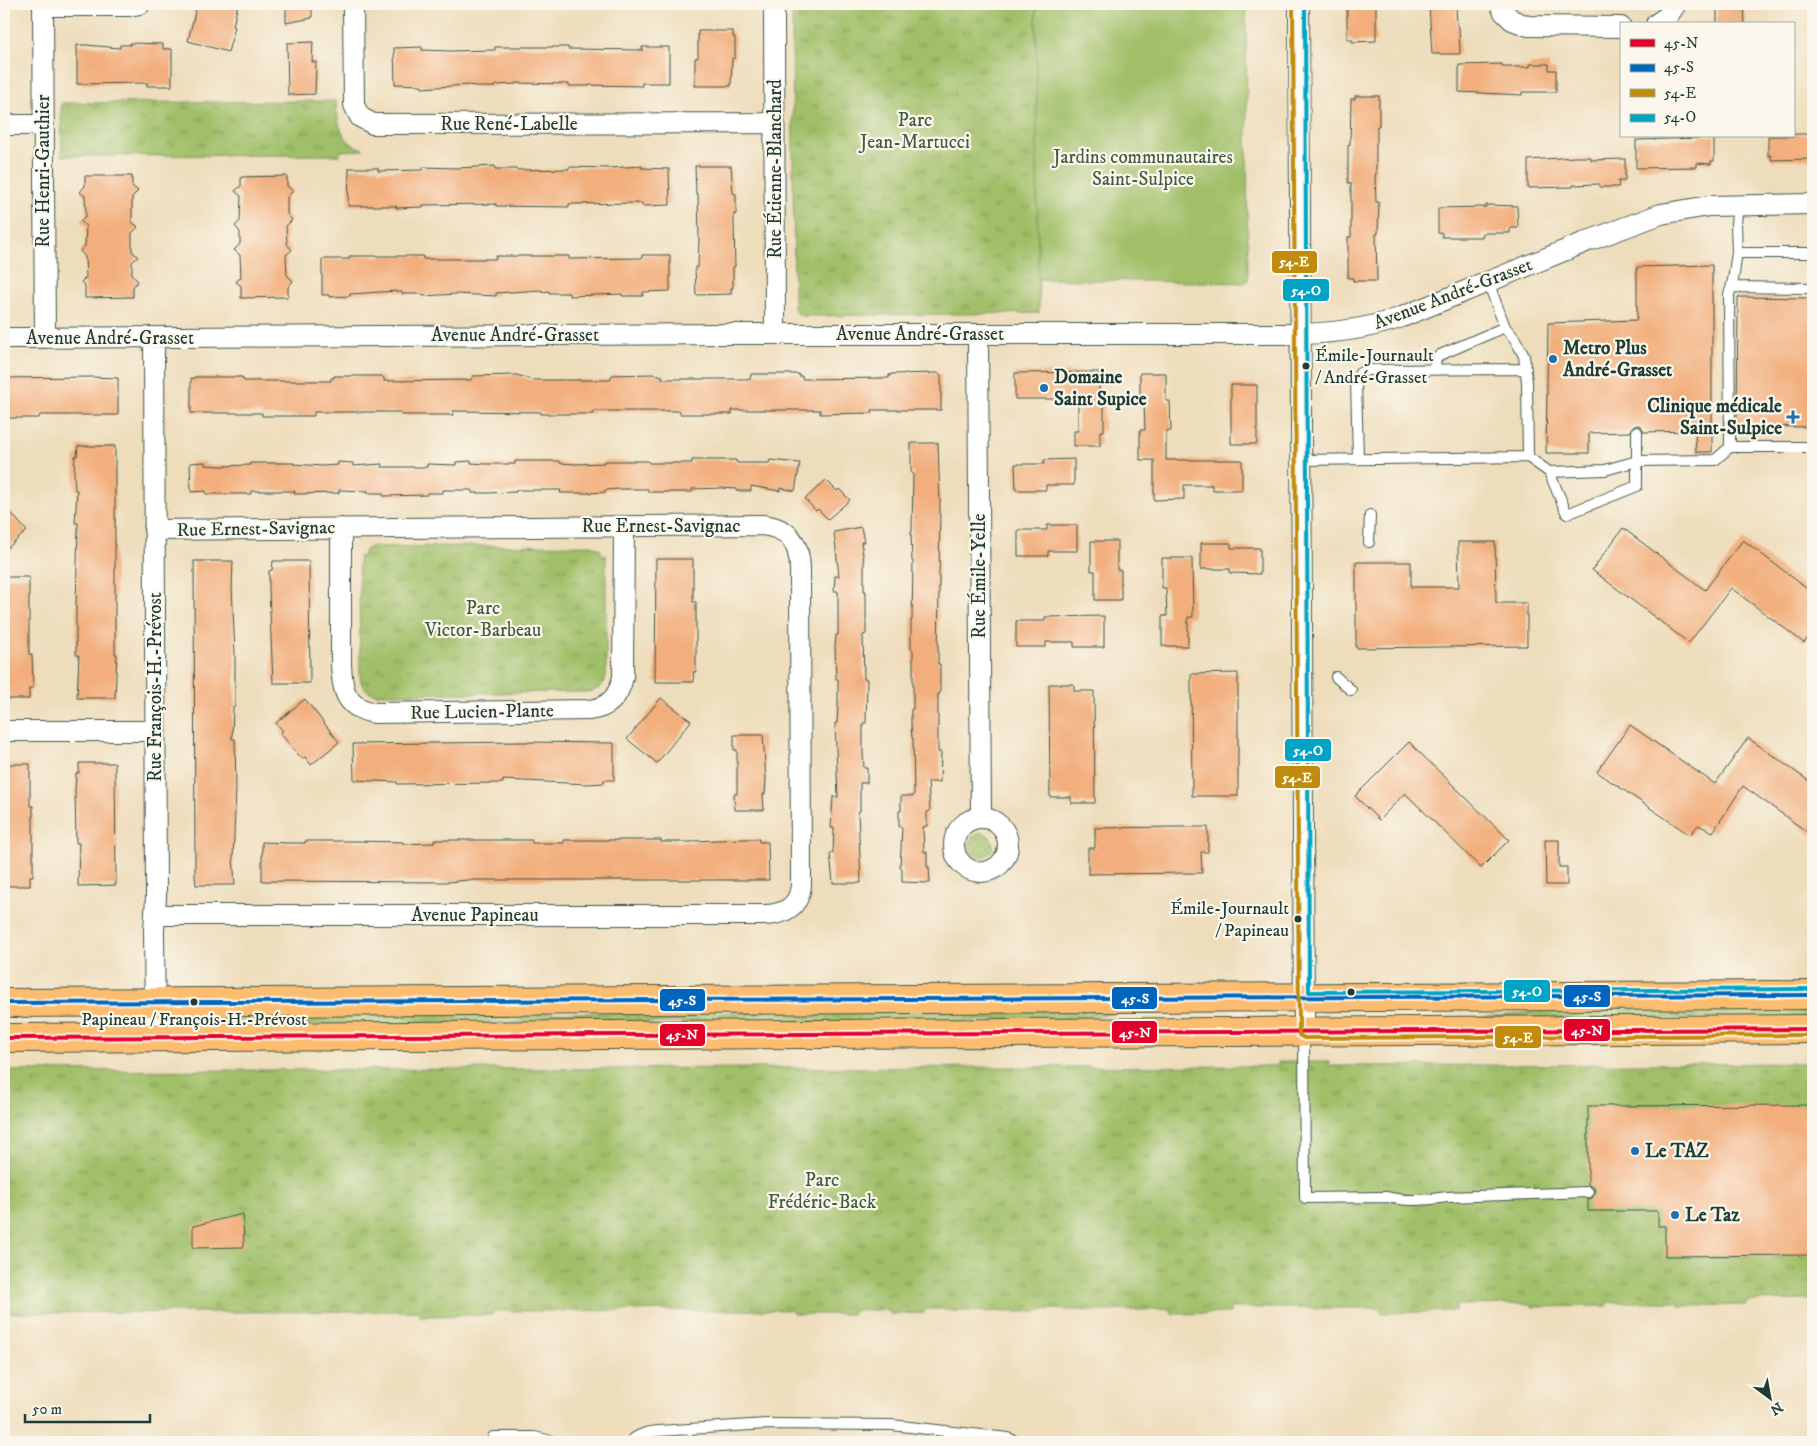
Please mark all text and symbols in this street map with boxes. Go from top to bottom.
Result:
legend [1620,22,1794,138]
text: 45-N [1664,34,1698,53]
text: 45-S [1664,58,1694,77]
street label: Rue Étienne-Blanchard [763,79,787,259]
text: 54-E [1664,84,1696,103]
street label: Rue Henri-Gauthier [32,94,55,248]
text: 54-O [1664,108,1696,127]
park label: Parc Jean-Martucci [858,109,970,154]
street label: Rue René-Labelle [440,113,578,136]
park label: Jardins communautaires Saint-Sulpice [1051,146,1233,191]
line badge: 54-E [1271,250,1318,274]
text: 54-E [1278,253,1309,271]
street label: Avenue André-Grasset [1370,253,1536,335]
line badge: 54-O [1282,278,1330,302]
text: 54-O [1290,282,1321,300]
street label: Avenue André-Grasset [836,323,1004,346]
street label: Avenue André-Grasset [431,324,599,347]
street label: Avenue André-Grasset [26,327,194,350]
place label: Metro Plus André-Grasset [1562,337,1673,382]
place label: Émile-Journault / André-Grasset [1315,345,1434,389]
marker: Metro Plus André-Grasset [1547,353,1559,365]
marker: Émile-Journault / André-Grasset [1301,361,1311,371]
place label: Domaine Saint Supice [1054,366,1147,411]
marker: Domaine Saint Supice [1038,382,1050,394]
place label: Clinique médicale Saint-Sulpice [1647,395,1782,440]
marker: Clinique médicale Saint-Sulpice [1786,410,1800,424]
street label: Rue Émile-Yelle [967,513,991,639]
street label: Rue Ernest-Savignac [582,515,740,538]
street label: Rue Ernest-Savignac [176,516,336,542]
street label: Rue François-H.-Prévost [144,592,167,782]
park label: Parc Victor-Barbeau [424,597,541,642]
street label: Rue Lucien-Plante [410,699,554,725]
line badge: 54-O [1284,738,1332,762]
text: 54-O [1292,742,1323,760]
line badge: 54-E [1274,765,1321,789]
text: 54-E [1281,769,1312,787]
place label: Émile-Journault / Papineau [1170,898,1289,942]
street label: Avenue Papineau [411,904,539,927]
marker: Émile-Journault / Papineau [1293,914,1303,924]
line badge: 54-O [1503,979,1551,1003]
text: 54-O [1511,983,1542,1001]
line badge: 45-S [1563,984,1611,1008]
line badge: 45-S [1111,986,1158,1010]
unlabelled marker [1346,987,1356,997]
line badge: 45-S [659,988,706,1012]
text: 45-S [1572,988,1601,1006]
text: 45-S [1120,990,1149,1008]
text: 45-S [667,992,696,1010]
marker: Papineau / François-H.-Prévost [189,997,199,1007]
place label: Papineau / François-H.-Prévost [81,1009,307,1031]
line badge: 45-N [1563,1018,1611,1042]
line badge: 45-N [1111,1020,1158,1044]
text: 45-N [1570,1022,1604,1040]
line badge: 45-N [659,1023,706,1047]
text: 45-N [1118,1024,1152,1042]
line badge: 54-E [1494,1025,1542,1049]
text: 45-N [665,1026,699,1044]
text: 54-E [1502,1029,1533,1047]
place label: Le TAZ [1645,1140,1710,1163]
marker: Le TAZ [1629,1145,1641,1157]
park label: Parc Frédéric-Back [768,1169,877,1214]
place label: Le Taz [1685,1204,1740,1227]
marker: Le Taz [1669,1209,1681,1221]
north arrow [1744,1374,1794,1424]
scale bar [25,1391,150,1423]
text: N [1766,1397,1786,1419]
text: 50 m [32,1400,62,1419]

